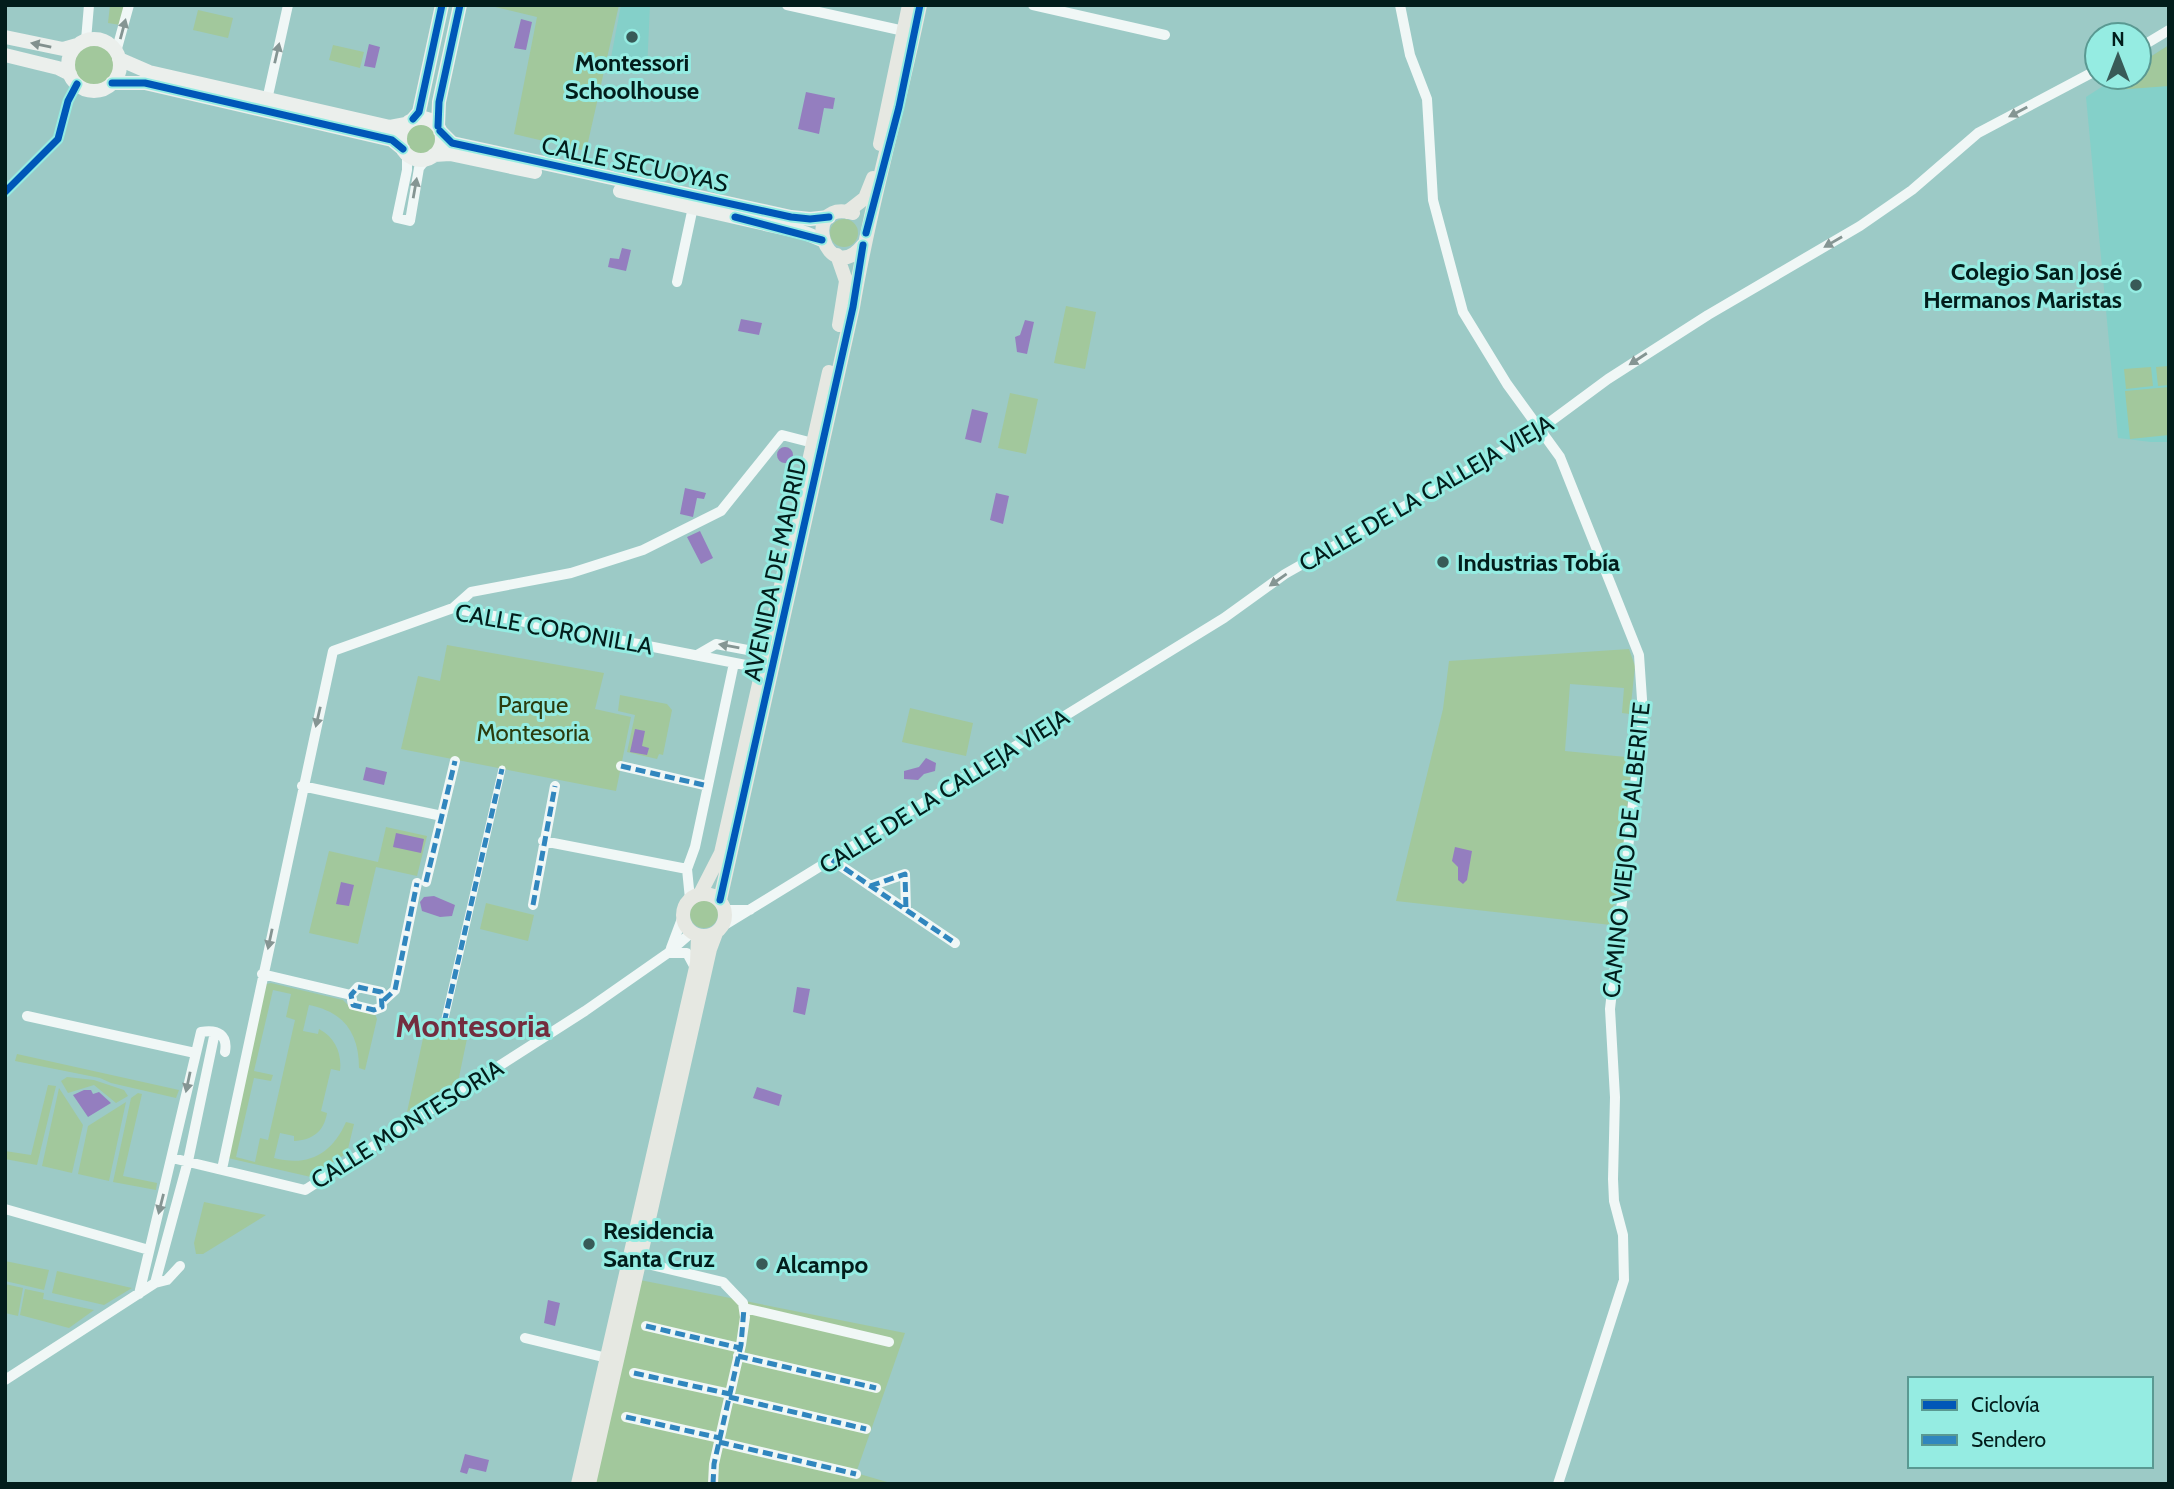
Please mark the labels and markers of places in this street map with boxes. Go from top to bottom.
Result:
marker: Montessori Schoolhouse [624,29,640,45]
place label: Montessori Schoolhouse [565,48,699,105]
place label: Colegio San José Hermanos Maristas [1923,257,2122,314]
marker: Colegio San José Hermanos Maristas [2128,277,2144,293]
place label: Industrias Tobía [1457,548,1620,577]
marker: Industrias Tobía [1435,554,1451,570]
place label: Residencia Santa Cruz [603,1216,715,1273]
marker: Residencia Santa Cruz [581,1236,597,1252]
place label: Alcampo [776,1250,868,1279]
marker: Alcampo [754,1256,770,1272]

